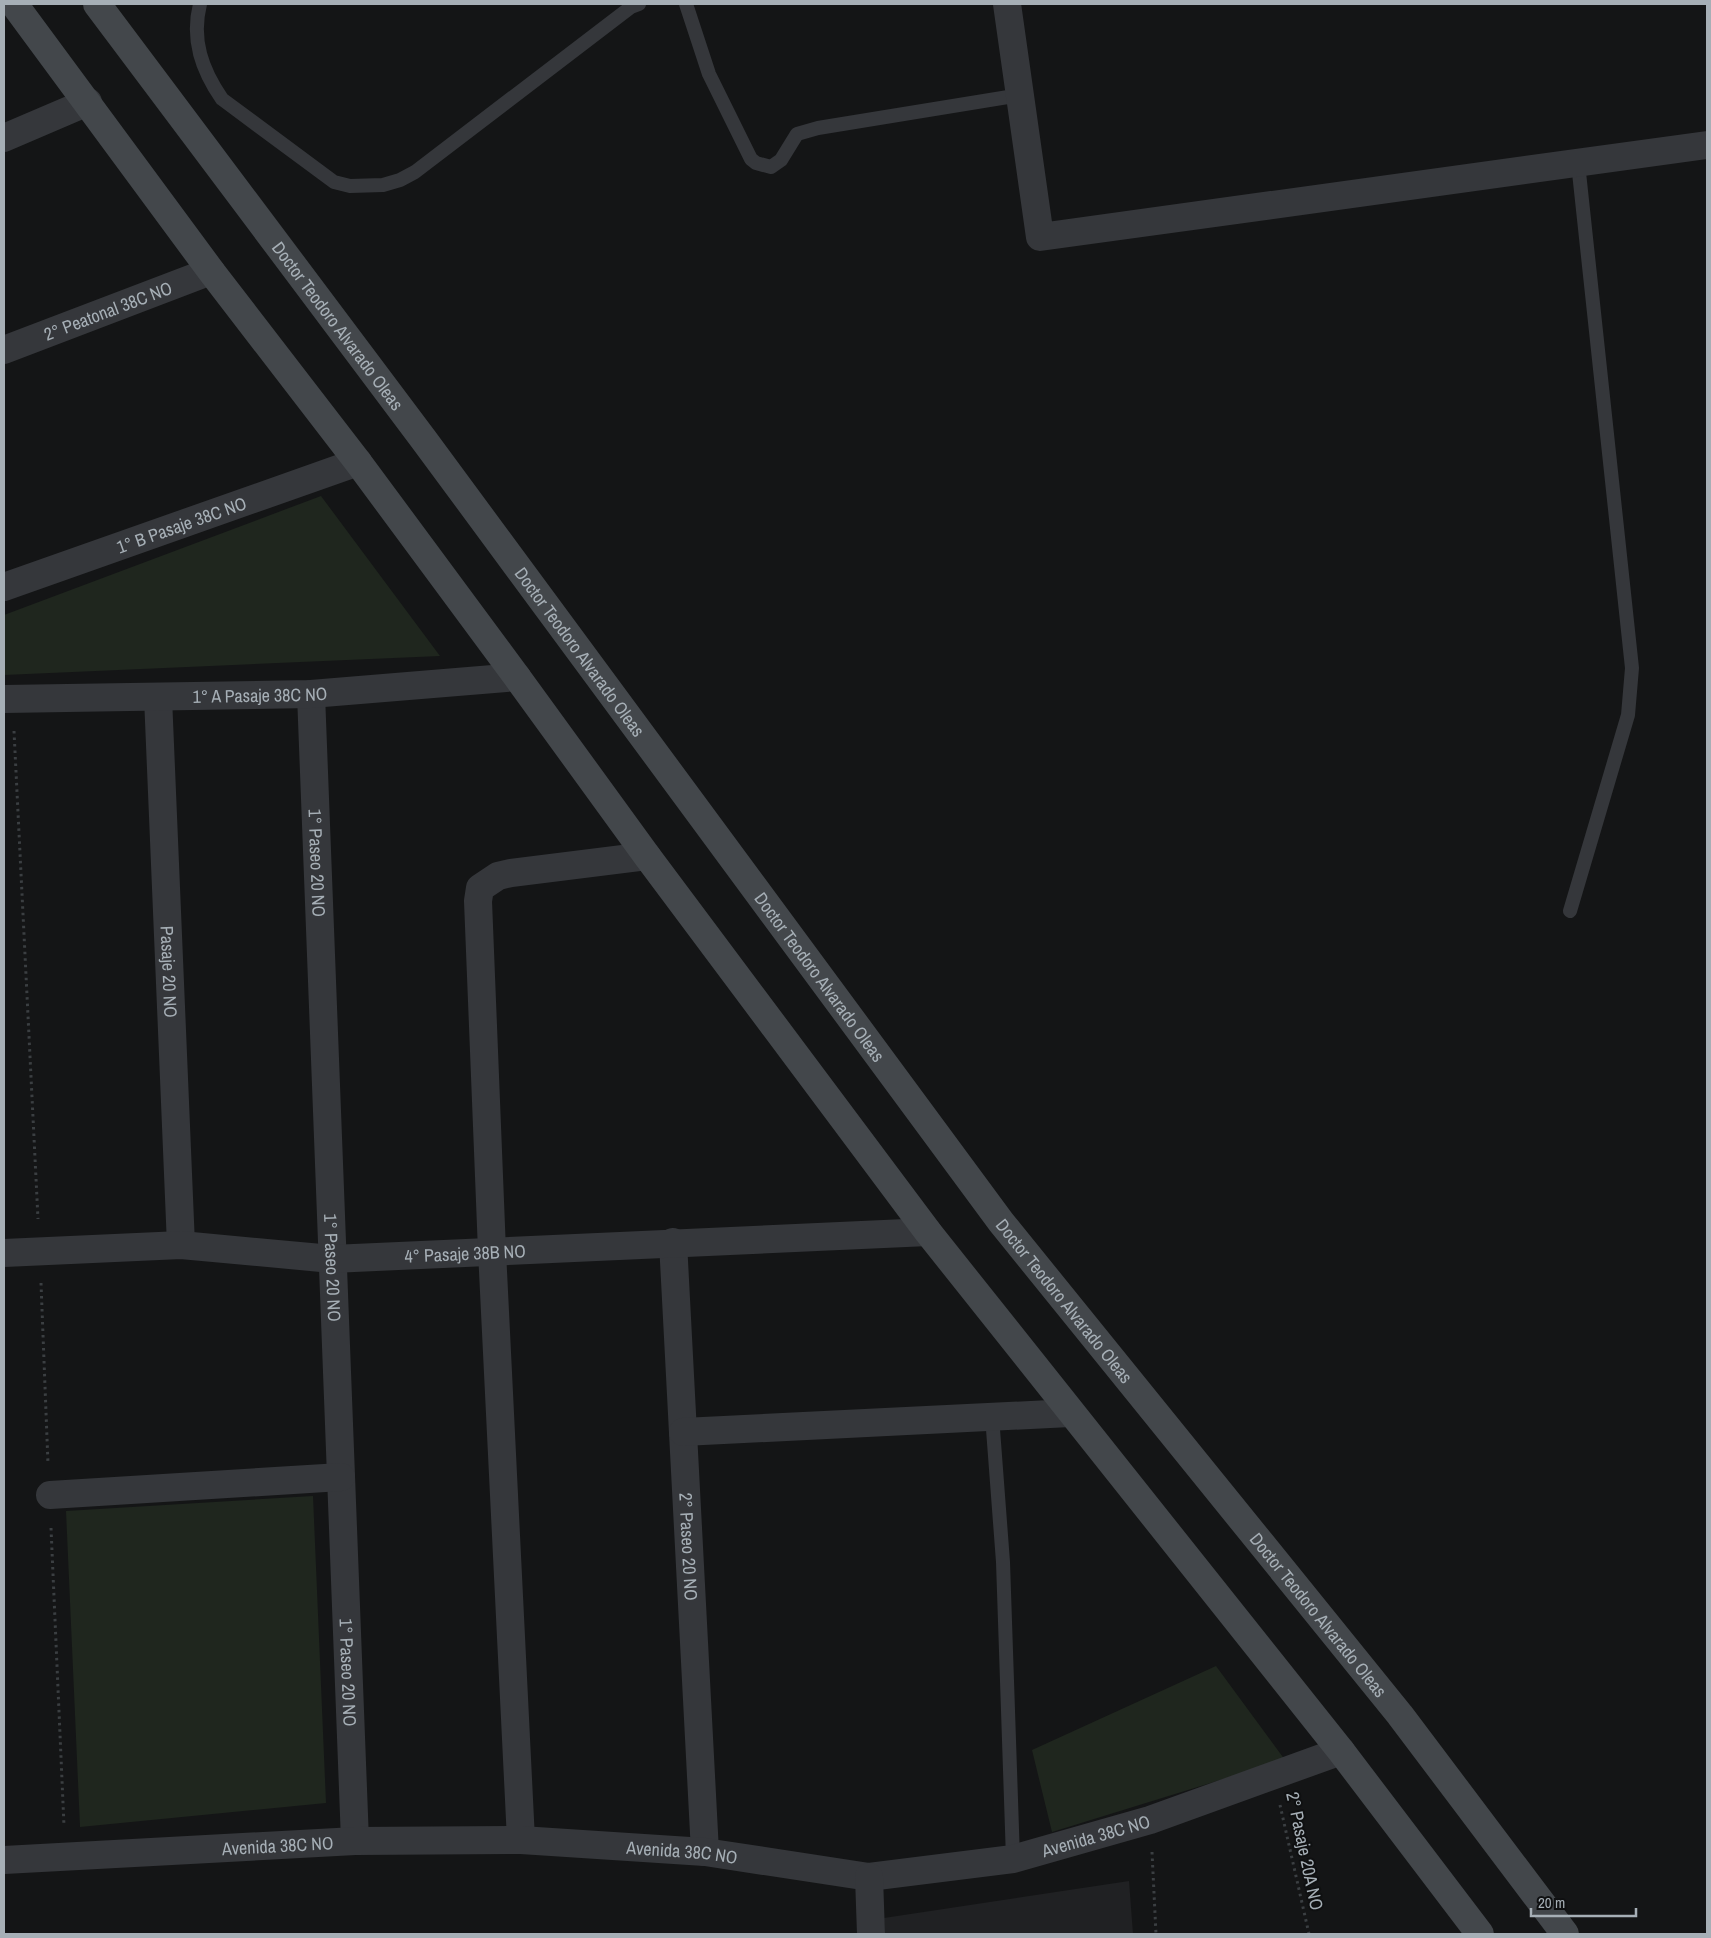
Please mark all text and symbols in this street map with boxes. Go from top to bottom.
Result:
street label: Doctor Teodoro Alvarado Oleas [267,236,410,415]
street label: 2° Peatonal 38C NO [40,275,175,346]
street label: 1° B Pasaje 38C NO [113,490,250,559]
street label: Doctor Teodoro Alvarado Oleas [509,562,651,742]
street label: 1° A Pasaje 38C NO [193,680,328,708]
street label: 1° Paseo 20 NO [303,808,332,917]
street label: Doctor Teodoro Alvarado Oleas [749,887,891,1067]
street label: Pasaje 20 NO [155,925,184,1018]
street label: 1° Paseo 20 NO [318,1213,348,1322]
street label: Doctor Teodoro Alvarado Oleas [990,1213,1139,1388]
street label: 4° Pasaje 38B NO [404,1238,526,1268]
street label: 2° Paseo 20 NO [674,1492,704,1601]
street label: Doctor Teodoro Alvarado Oleas [1245,1527,1393,1702]
street label: 1° Paseo 20 NO [334,1618,363,1727]
street label: 2° Pasaje 20A NO [1280,1789,1330,1913]
street label: Avenida 38C NO [1038,1808,1153,1863]
street label: Avenida 38C NO [220,1830,334,1861]
street label: Avenida 38C NO [625,1834,739,1869]
scale bar [1531,1886,1636,1918]
text: 20 m [1538,1892,1565,1913]

